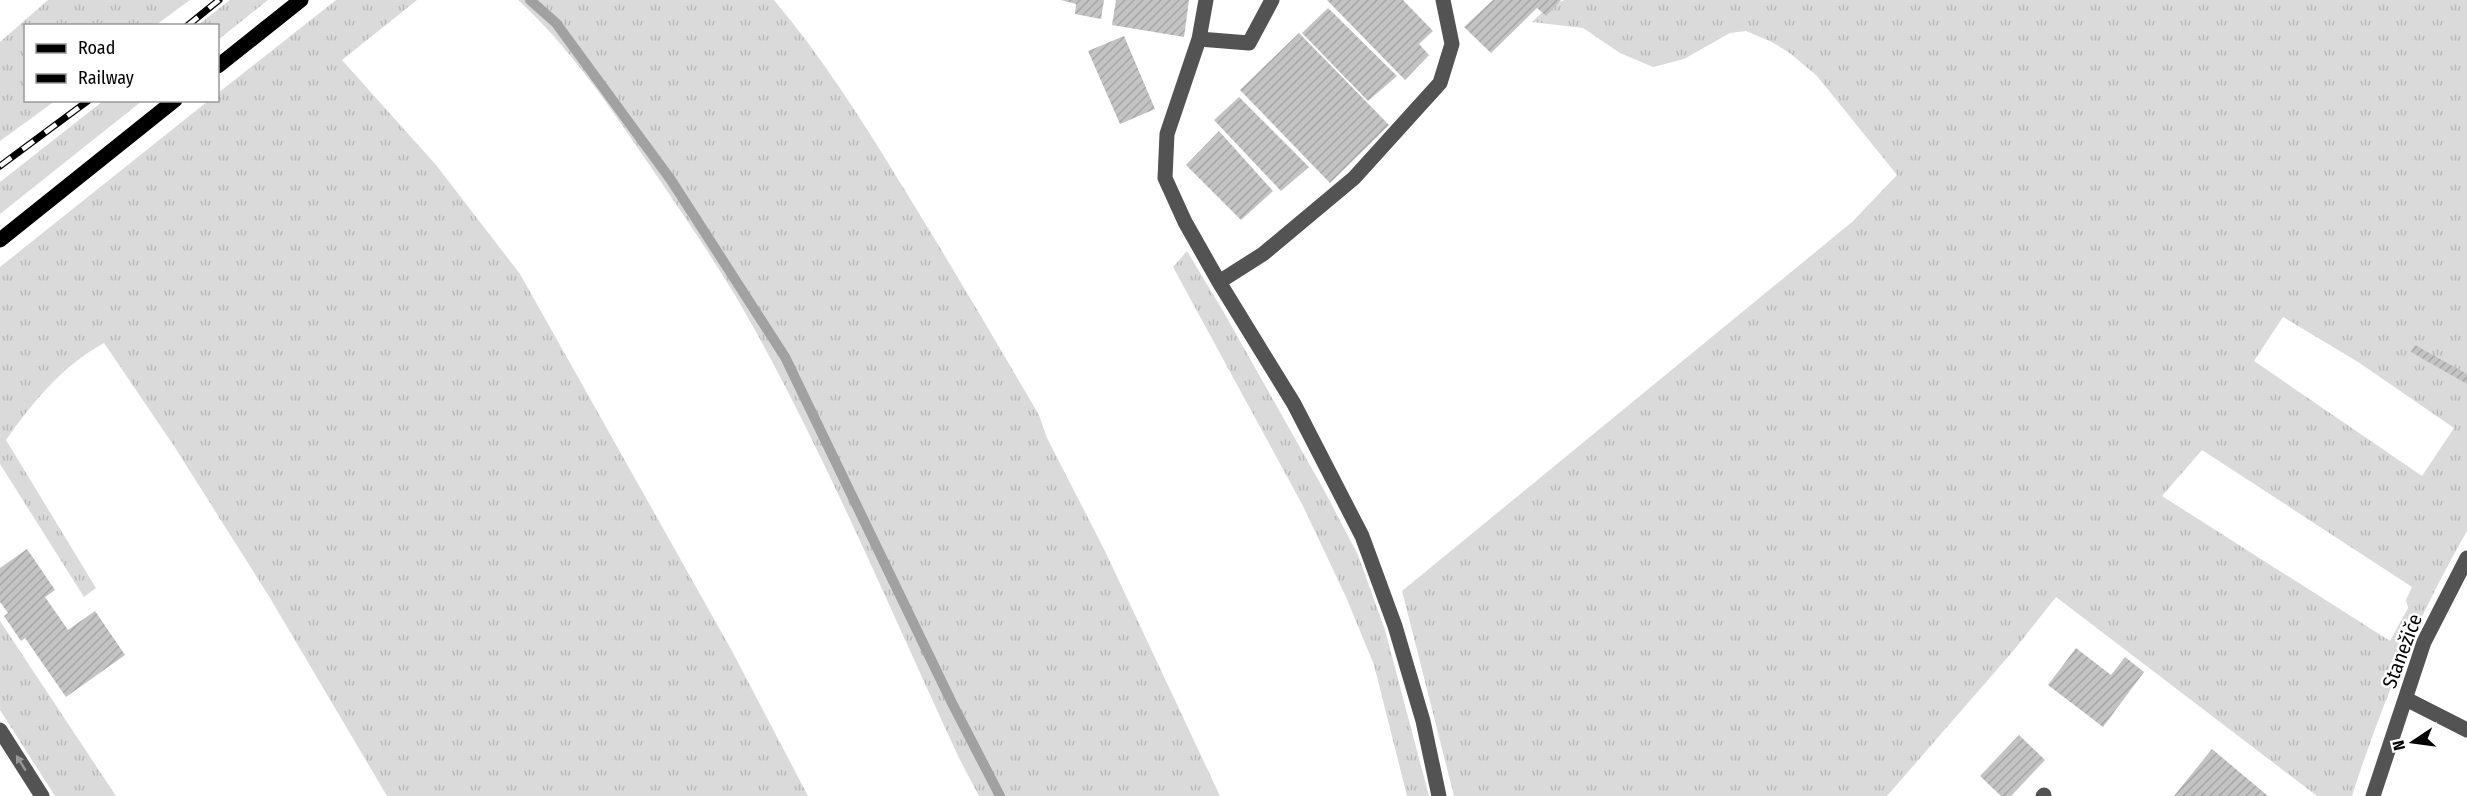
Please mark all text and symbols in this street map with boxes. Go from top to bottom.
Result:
legend [24,24,219,102]
text: Road [78,37,115,59]
text: Railway [78,67,134,89]
street label: Stanežiče [2377,611,2427,691]
north arrow [2383,712,2443,772]
text: N [2389,738,2409,752]
one-way arrow [16,755,27,771]

